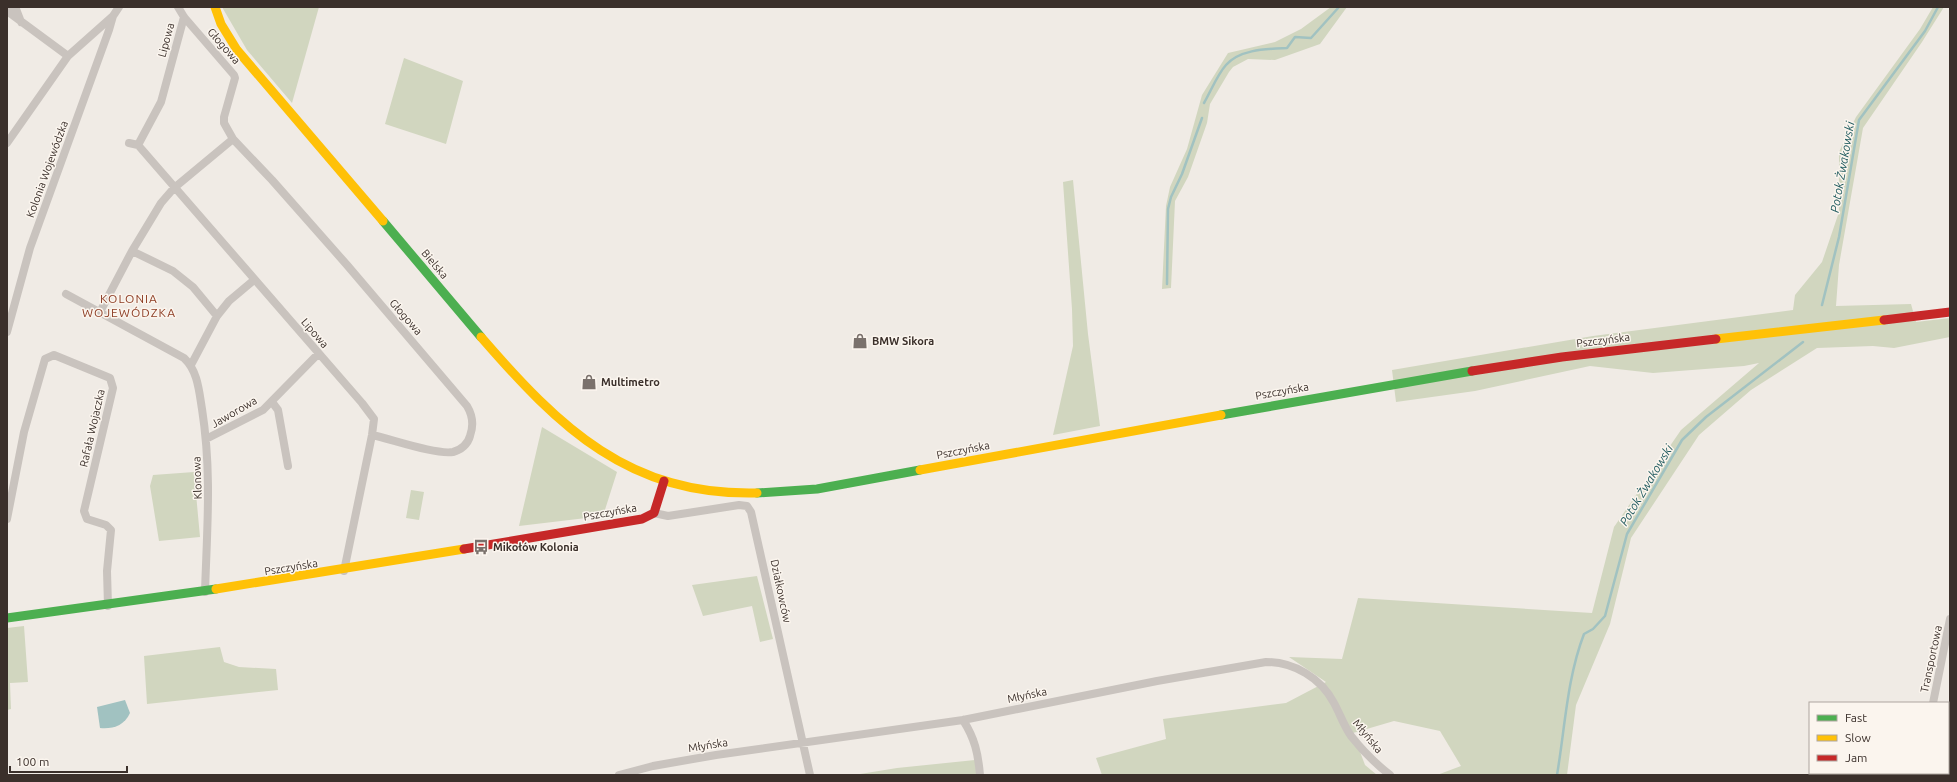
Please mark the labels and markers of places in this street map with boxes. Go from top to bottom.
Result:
shop icon: BMW Sikora [851,332,869,350]
place label: BMW Sikora [872,335,934,347]
shop icon: Multimetro [580,373,598,391]
place label: Multimetro [601,376,660,388]
bus stop icon: Mikołów Kolonia [472,538,490,556]
place label: Mikołów Kolonia [493,541,579,553]

